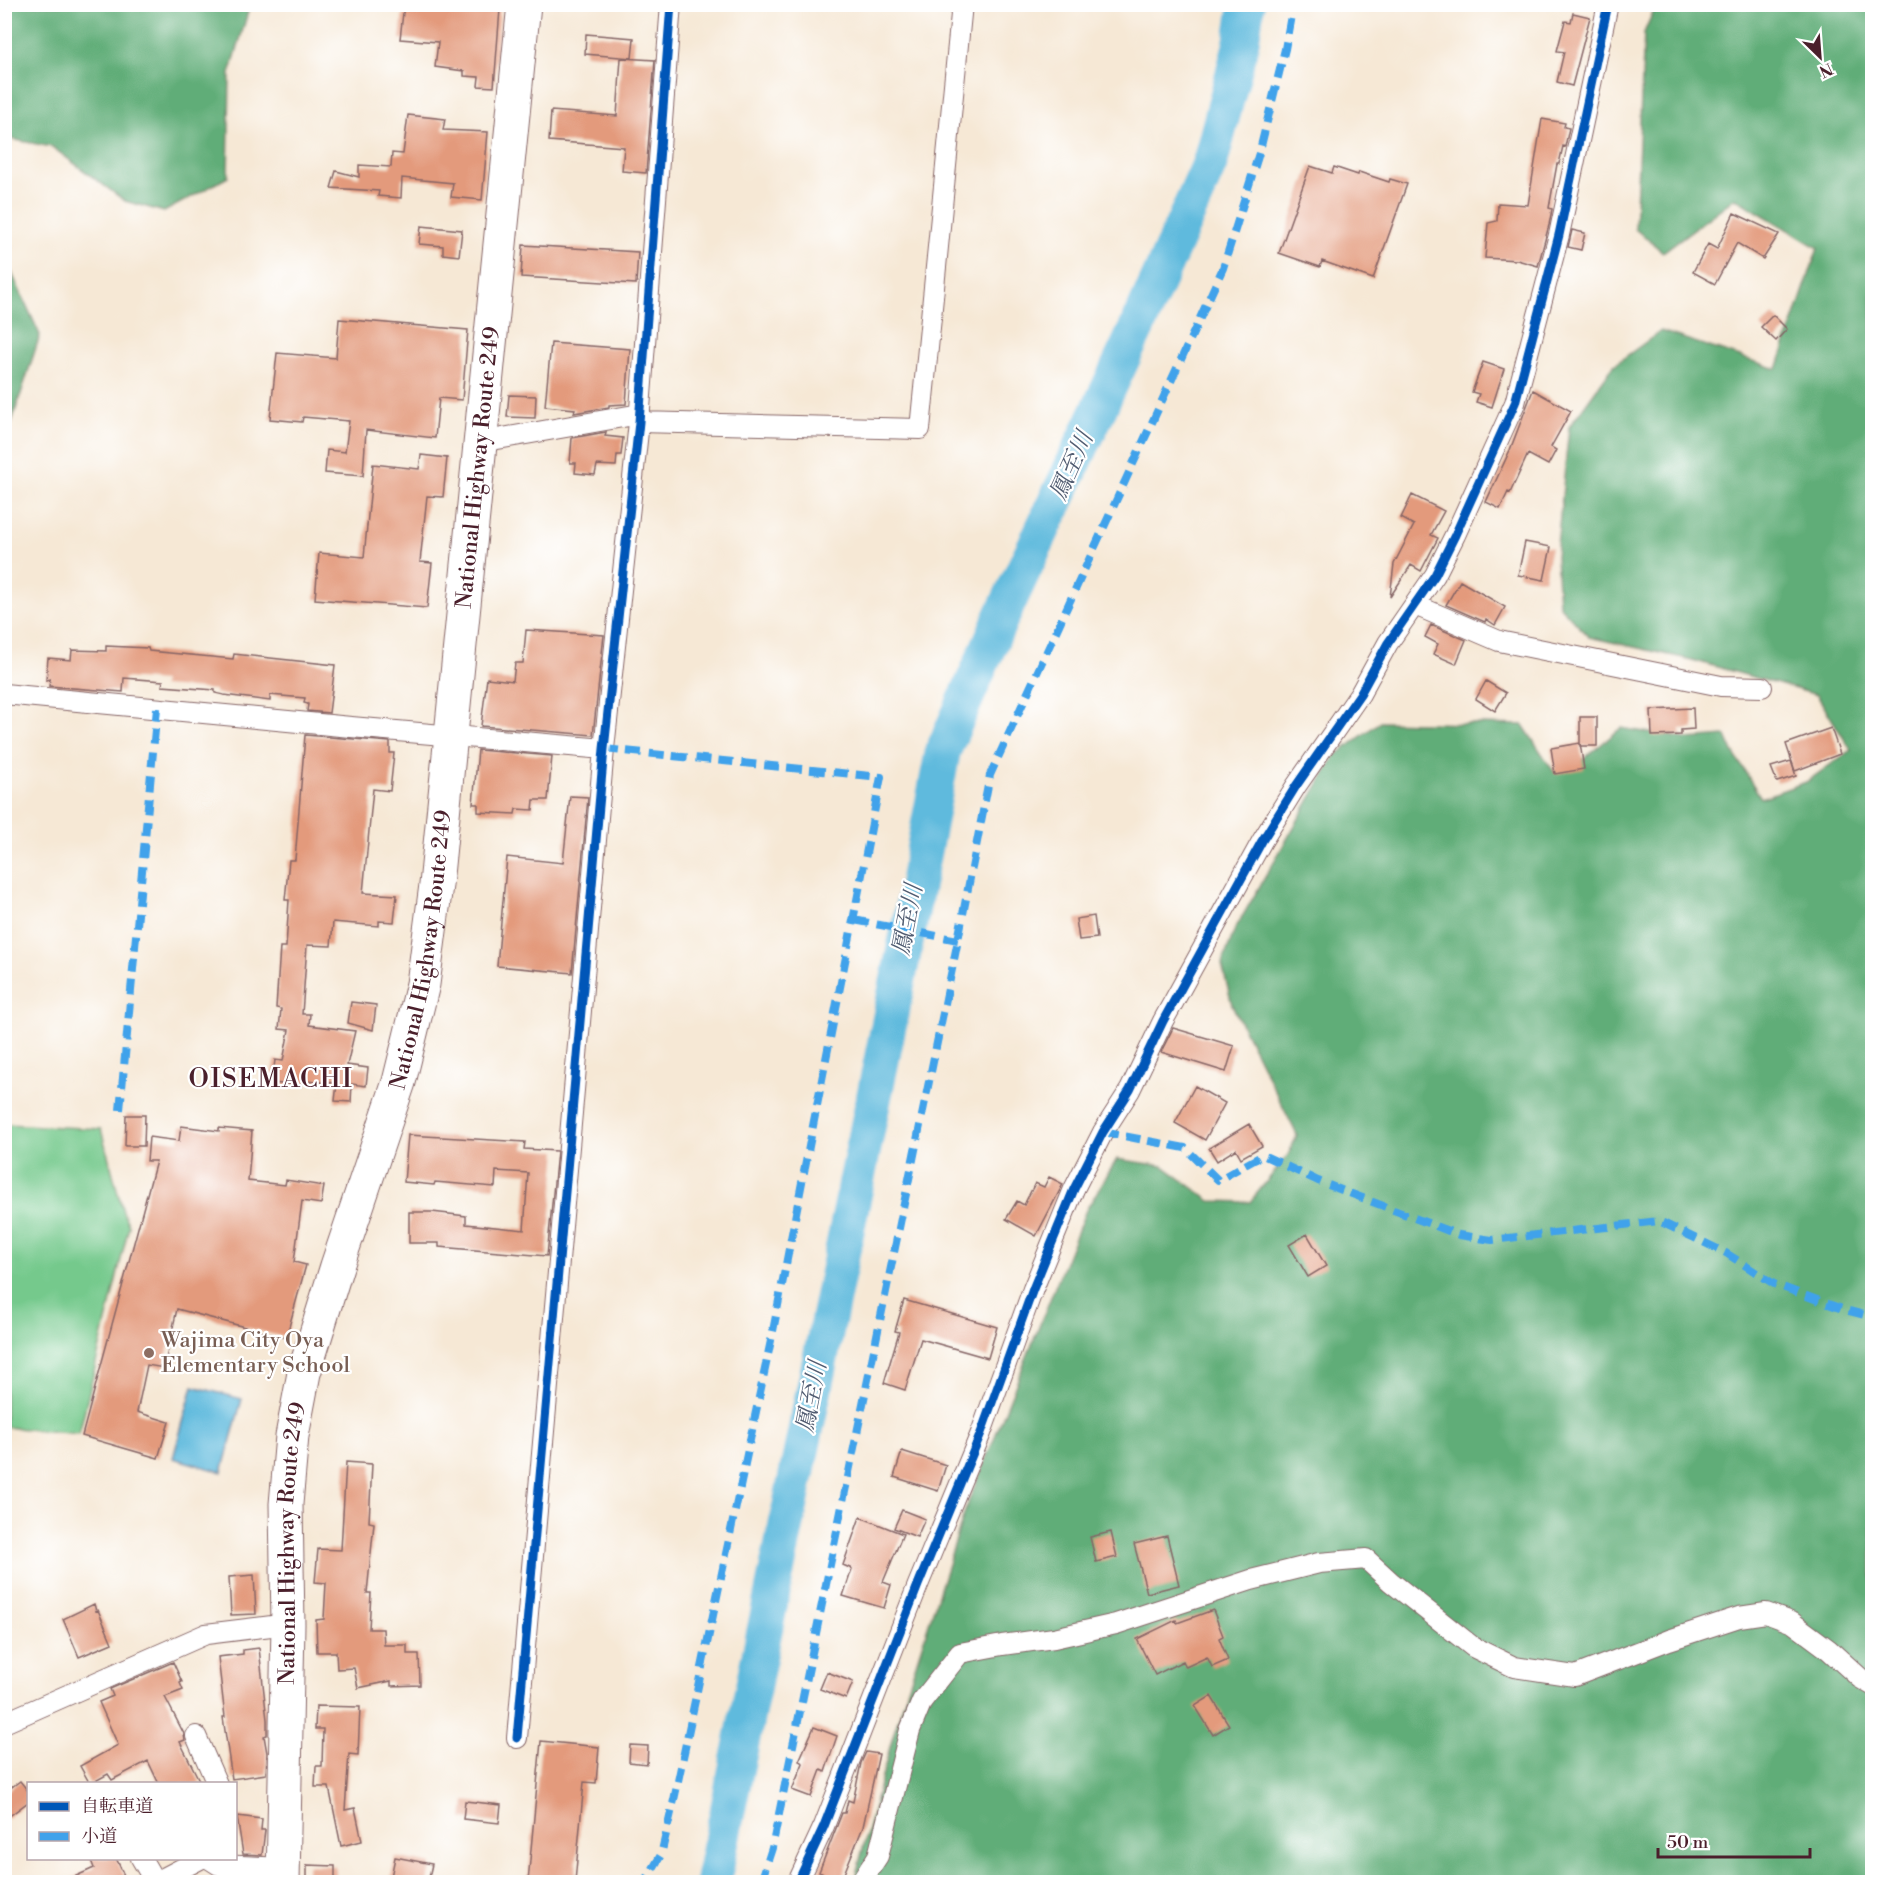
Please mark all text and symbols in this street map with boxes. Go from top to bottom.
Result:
north arrow [1790,27,1850,87]
text: N [1816,58,1836,82]
street label: National Highway Route 249 [450,325,505,610]
water label: 鳳至川 [1044,424,1102,505]
street label: National Highway Route 249 [384,809,457,1092]
water label: 鳳至川 [886,879,930,958]
district label: OISEMACHI [189,1063,353,1095]
place label: Wajima City Oya Elementary School [160,1327,351,1379]
marker: Wajima City Oya Elementary School [142,1346,156,1360]
water label: 鳳至川 [790,1356,834,1435]
street label: National Highway Route 249 [272,1400,312,1685]
legend [27,1782,237,1860]
text: 自転車道 [81,1795,153,1818]
scale bar [1658,1821,1810,1859]
text: 小道 [81,1825,117,1848]
text: 50 m [1667,1831,1709,1854]

